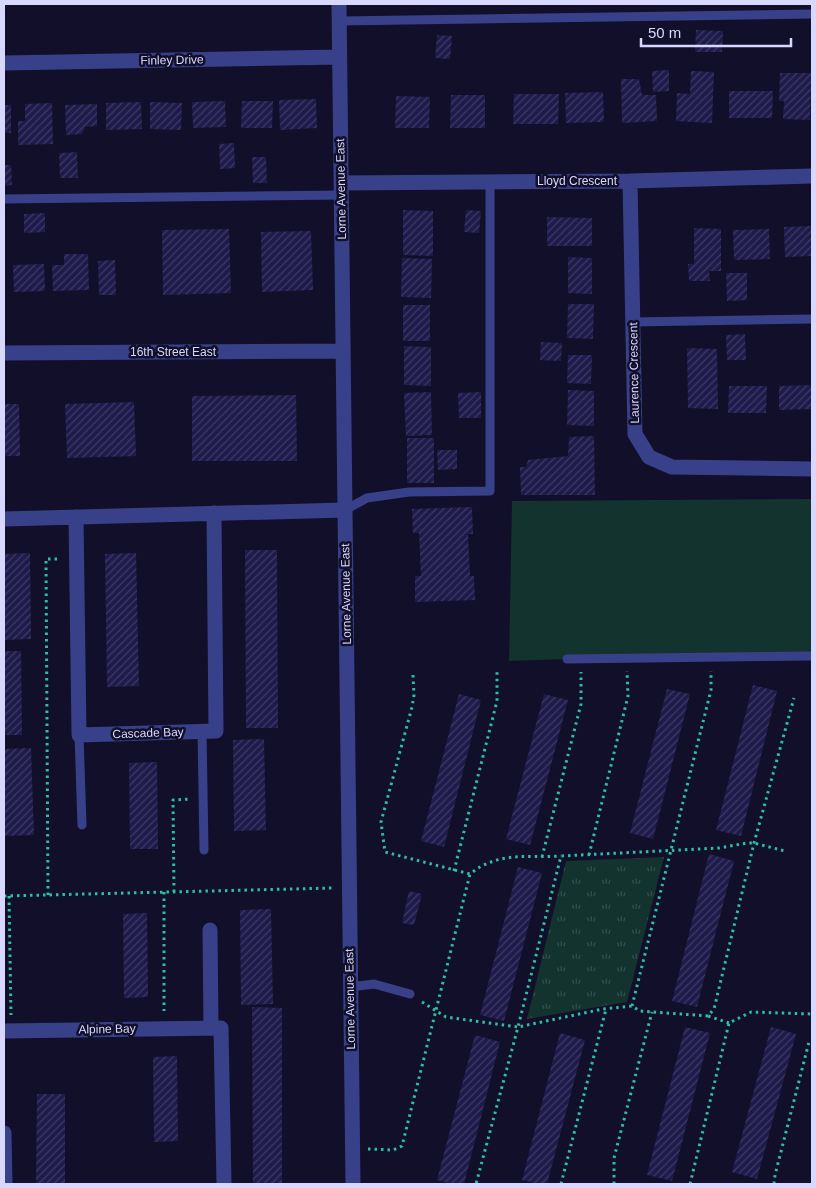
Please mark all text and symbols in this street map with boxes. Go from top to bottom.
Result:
scale bar [641,15,791,47]
text: 50 m [648,24,681,41]
street label: Finley Drive [140,52,204,68]
street label: Lorne Avenue East [333,138,349,240]
street label: Lloyd Crescent [537,174,618,188]
street label: Laurence Crescent [626,322,642,424]
street label: 16th Street East [130,345,217,359]
street label: Lorne Avenue East [338,543,354,645]
street label: Cascade Bay [112,725,184,741]
street label: Lorne Avenue East [342,948,358,1050]
street label: Alpine Bay [78,1022,136,1036]

